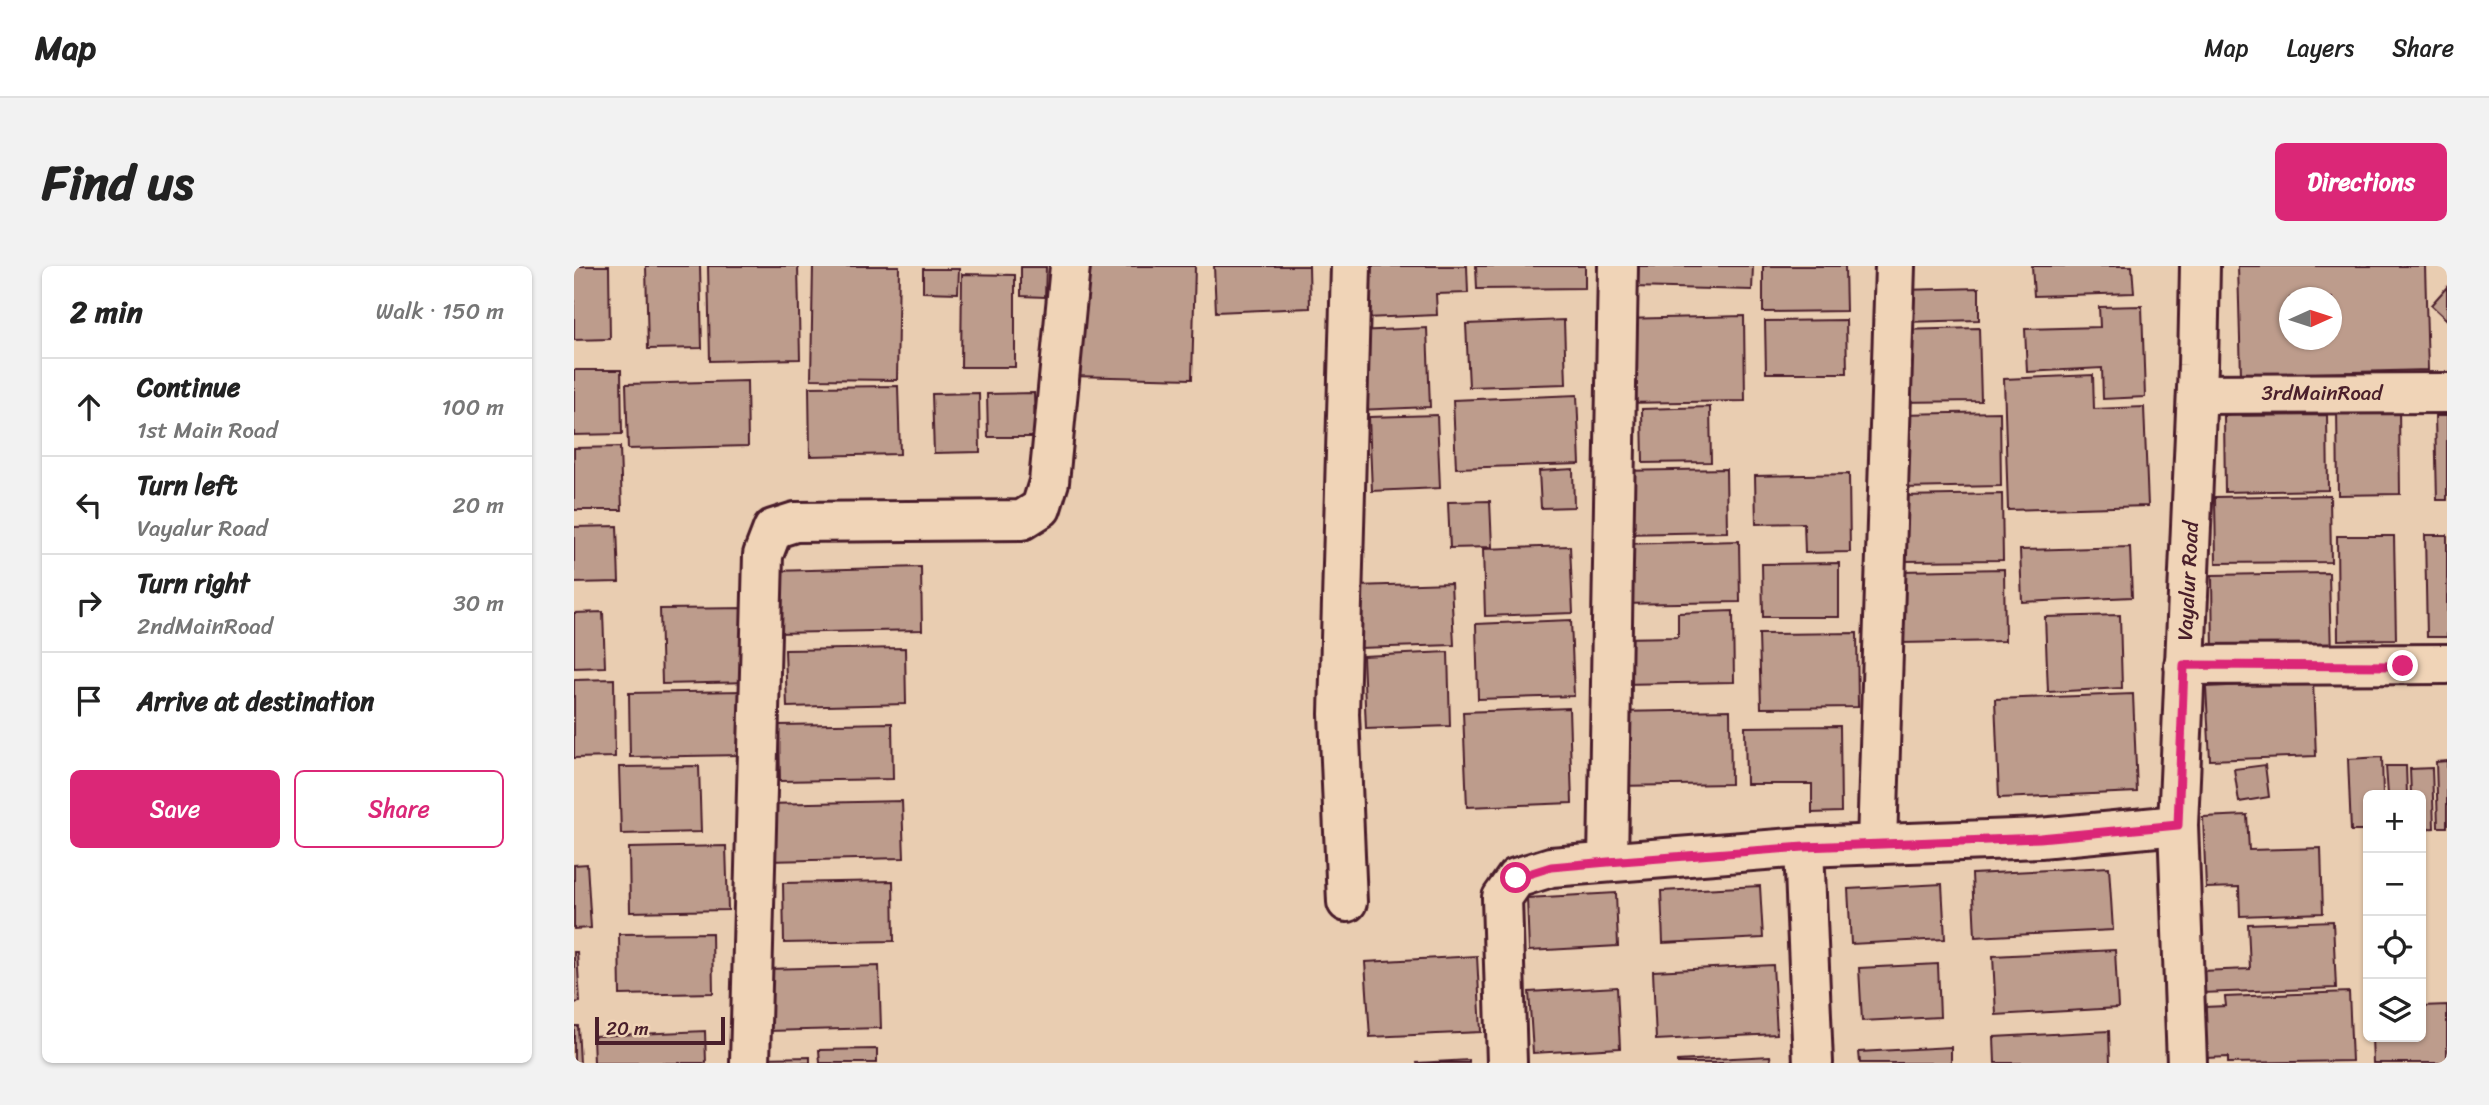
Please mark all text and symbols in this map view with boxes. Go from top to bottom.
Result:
text: Map [35,19,96,77]
text: Map [2204,27,2249,69]
text: Layers [2287,27,2354,69]
text: Share [2392,27,2454,69]
text: Find us [42,139,194,226]
button: Directions [2275,143,2447,221]
text: 2 min [70,285,143,339]
north arrow [2279,287,2342,350]
text: Walk · 150 m [376,291,504,332]
text: Continue [137,364,240,410]
street label: 3rdMainRoad [2262,374,2384,412]
text: 100 m [441,387,504,428]
icon: ahead [70,388,108,426]
text: 1st Main Road [137,410,278,451]
text: Turn left [137,462,237,508]
text: 20 m [453,485,504,526]
icon: left [70,486,108,524]
text: Vayalur Road [137,508,268,549]
street label: Vayalur Road [2166,518,2210,642]
text: Turn right [137,560,250,606]
text: 30 m [453,583,504,624]
icon: right [70,584,108,622]
text: 2ndMainRoad [137,606,273,647]
route end [2387,650,2418,681]
text: Arrive at destination [137,678,374,724]
icon: arrive [70,682,108,720]
button: Save [70,770,280,848]
button: Share [294,770,504,848]
map controls [2363,790,2426,1042]
button: + [2363,790,2426,853]
button: − [2363,853,2426,916]
route start [1500,862,1531,893]
button: locate [2363,916,2426,979]
button: layers [2363,979,2426,1042]
text: 20 m [606,1012,649,1045]
scale bar [595,1014,724,1046]

